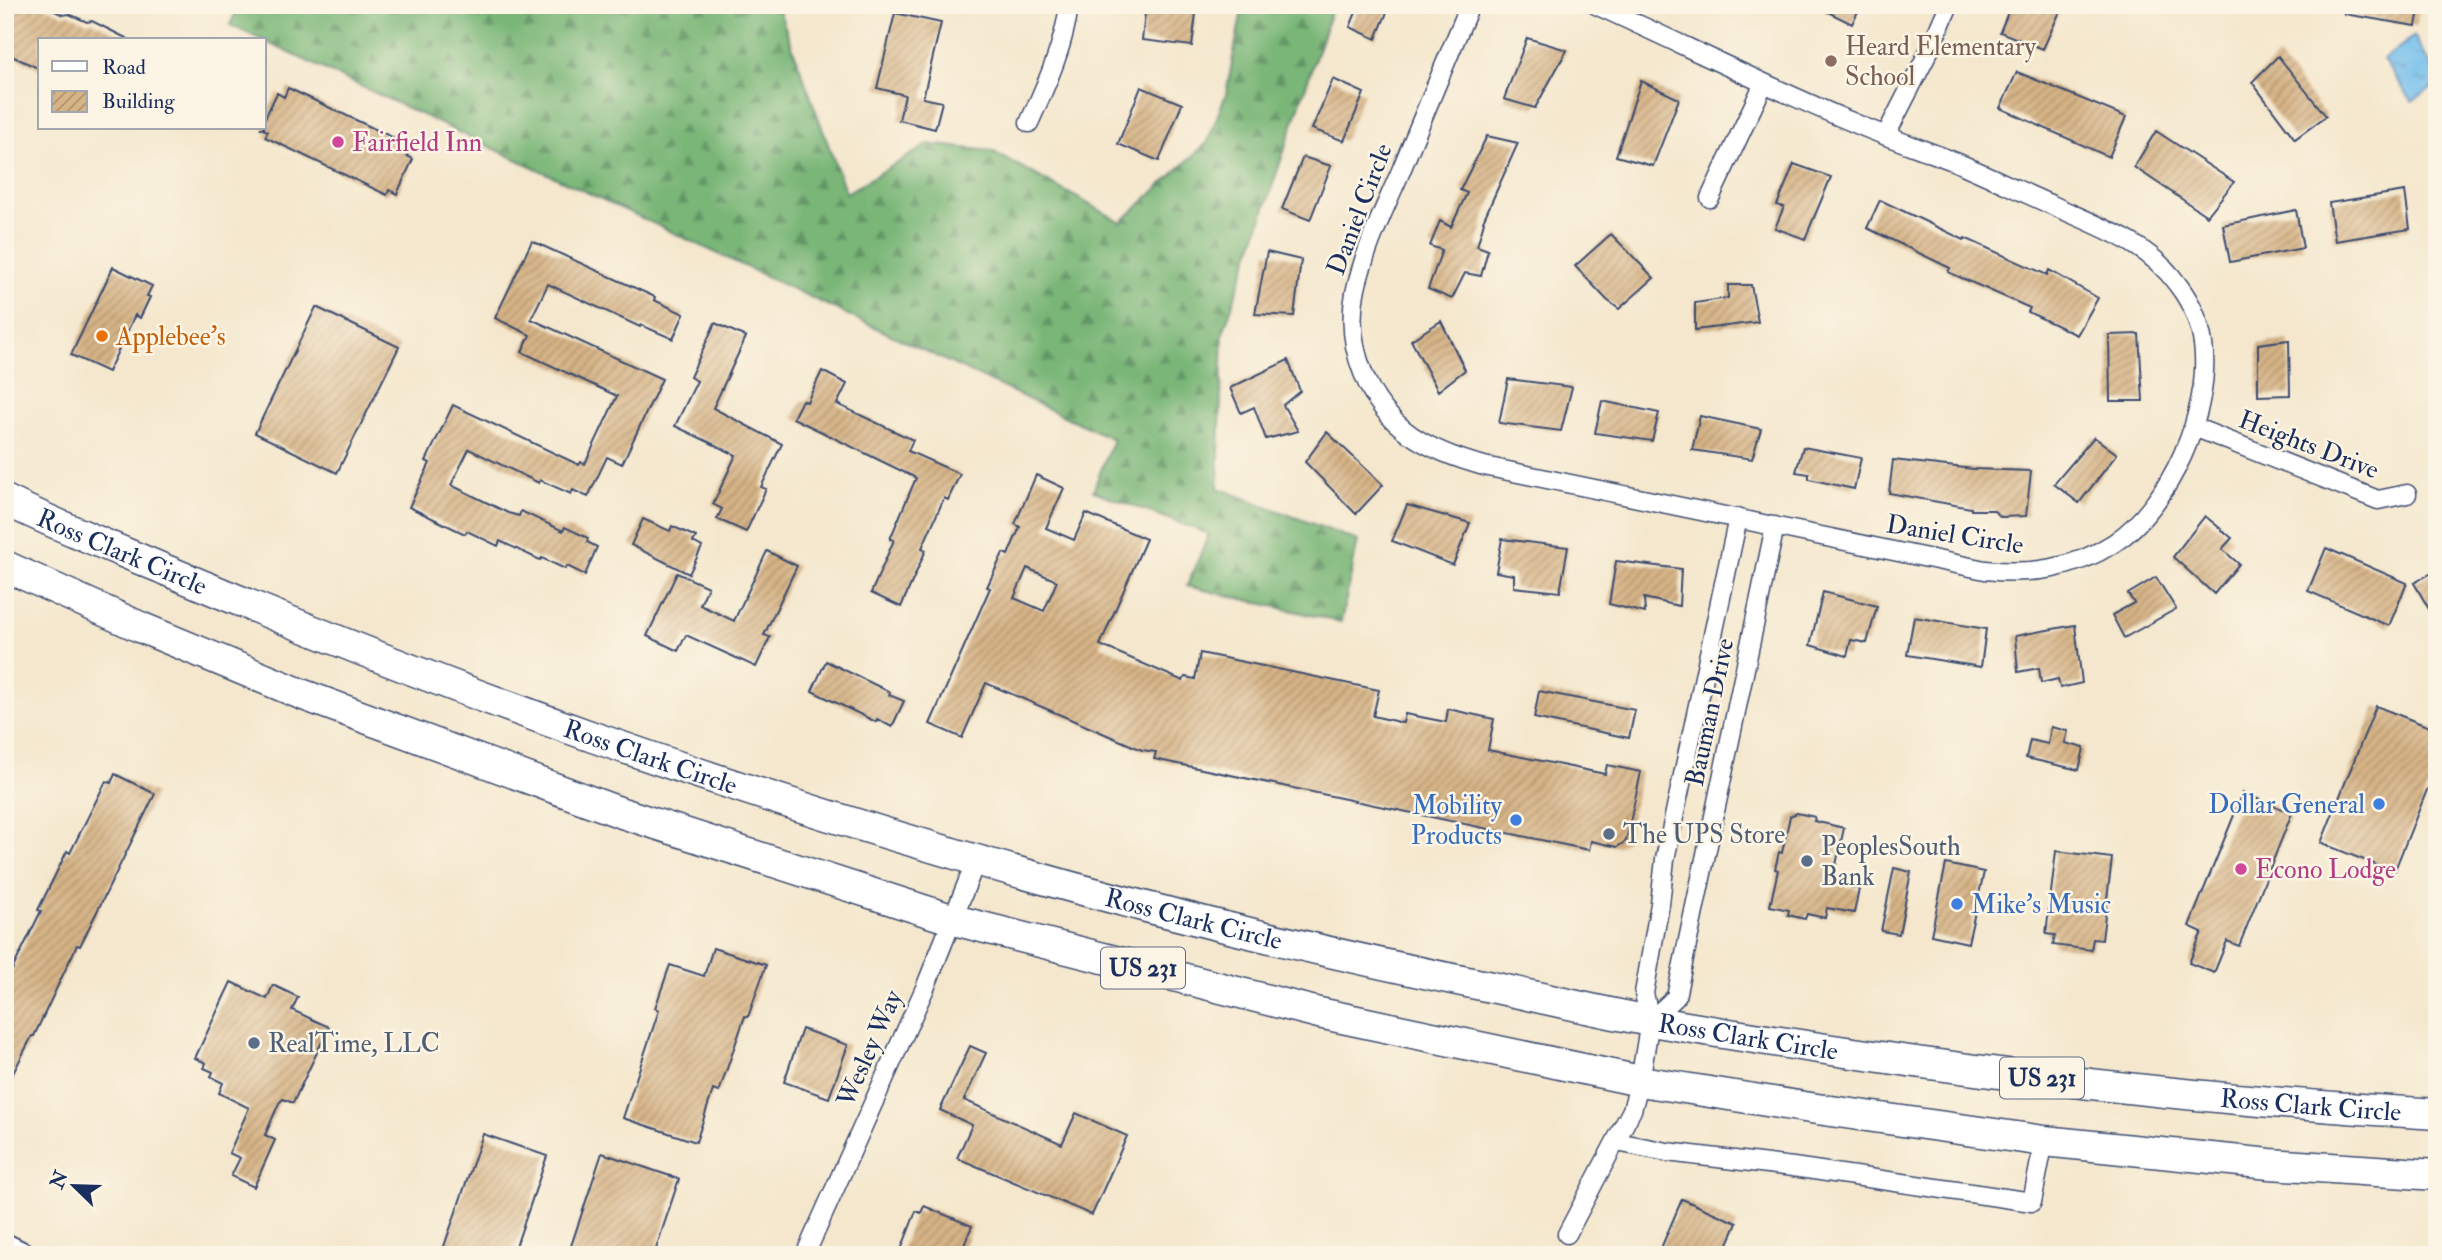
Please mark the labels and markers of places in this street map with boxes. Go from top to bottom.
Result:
place label: Heard Elementary School [1845,31,2037,93]
marker: Heard Elementary School [1823,53,1839,69]
place label: Fairfield Inn [352,127,482,159]
marker: Fairfield Inn [330,134,346,150]
place label: Applebee's [115,321,226,354]
marker: Applebee's [94,328,110,344]
place label: Dollar General [2208,789,2365,821]
place label: Mobility Products [1411,790,1503,852]
marker: Dollar General [2371,796,2387,812]
marker: Mobility Products [1508,812,1524,828]
place label: The UPS Store [1623,819,1785,851]
marker: The UPS Store [1601,826,1617,842]
place label: PeoplesSouth Bank [1821,831,1961,893]
marker: PeoplesSouth Bank [1799,853,1815,869]
place label: Econo Lodge [2255,854,2396,886]
marker: Econo Lodge [2233,861,2249,877]
place label: Mike's Music [1971,889,2111,921]
marker: Mike's Music [1949,896,1965,912]
place label: RealTime, LLC [268,1028,440,1060]
marker: RealTime, LLC [246,1035,262,1051]

